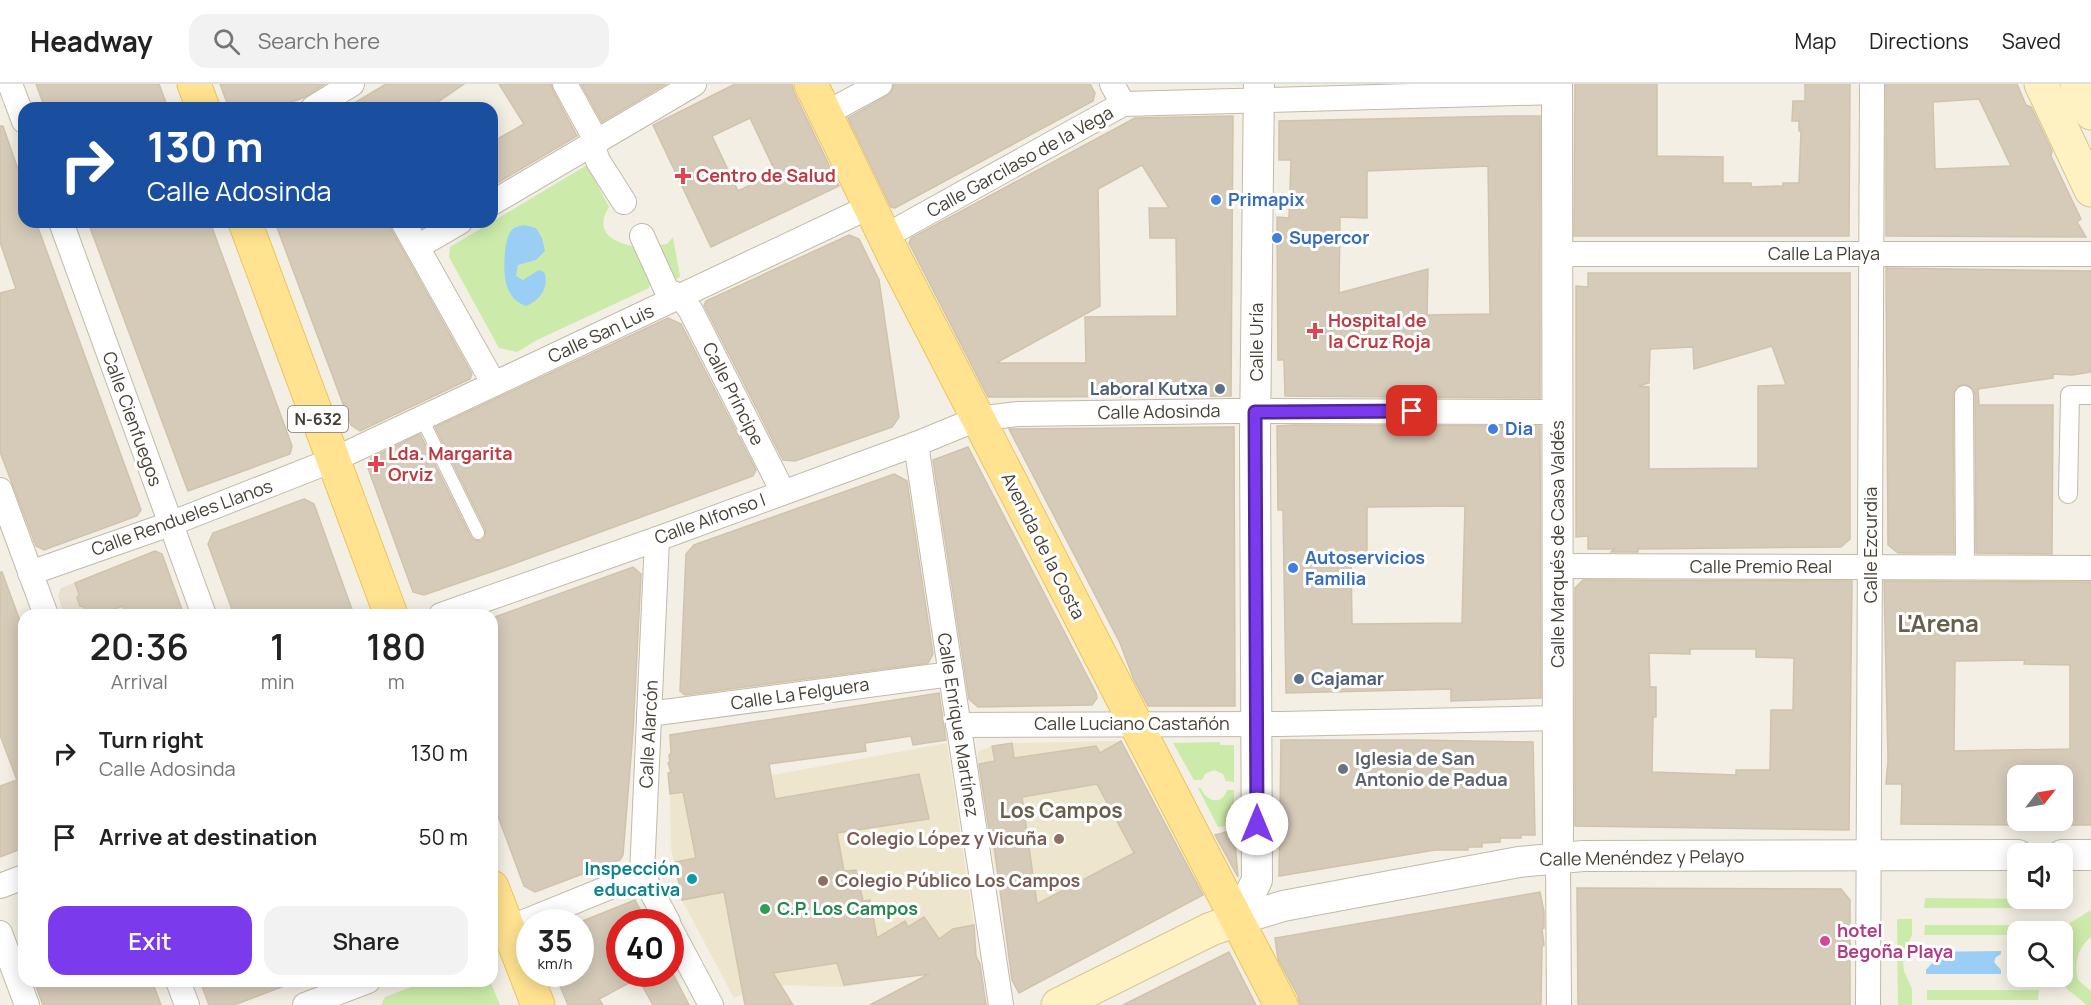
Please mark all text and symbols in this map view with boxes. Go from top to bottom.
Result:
search box [189,14,609,68]
text: Headway [30,22,153,60]
icon: search [210,25,243,58]
text: Search here [258,26,380,56]
text: Map [1795,27,1836,55]
text: Directions [1869,27,1969,55]
text: Saved [2002,27,2061,55]
street label: Calle Garcilaso de la Vega [922,100,1117,222]
text: 130 m [147,117,264,175]
icon: right [48,126,126,204]
place label: Centro de Salud [696,163,836,187]
marker: Centro de Salud [674,167,692,185]
text: Calle Adosinda [147,172,331,209]
place label: Primapix [1228,187,1304,211]
marker: Primapix [1209,193,1223,207]
place label: Supercor [1289,225,1369,249]
marker: Supercor [1270,231,1284,245]
street label: Calle La Playa [1768,241,1880,265]
street label: Calle San Luis [544,298,657,368]
street label: Calle Uría [1244,303,1268,381]
place label: Hospital de la Cruz Roja [1328,308,1431,353]
marker: Hospital de la Cruz Roja [1306,322,1324,340]
street label: Calle Príncipe [698,338,770,449]
street label: Calle Cienfuegos [97,348,168,489]
place label: Laboral Kutxa [1090,376,1208,400]
marker: Laboral Kutxa [1213,382,1227,396]
pin [1386,385,1437,436]
icon: arrive [1395,394,1428,427]
street label: Calle Adosinda [1097,398,1221,424]
road number: N-632 [288,406,348,432]
place label: Dia [1505,416,1533,440]
street label: Calle Marqués de Casa Valdés [1545,420,1569,668]
marker: Dia [1486,422,1500,436]
place label: Lda. Margarita Orviz [388,441,513,486]
marker: Lda. Margarita Orviz [369,457,383,471]
street label: Avenida de la Costa [997,468,1091,623]
street label: Calle Rendueles Llanos [88,473,276,561]
street label: Calle Alfonso I [651,487,768,549]
street label: Calle Ezcurdia [1858,487,1882,603]
place label: Autoservicios Familia [1305,545,1425,590]
street label: Calle Premio Real [1690,554,1832,578]
marker: Autoservicios Familia [1286,561,1300,575]
district label: L'Arena [1897,606,1979,639]
text: 20:36 [90,622,189,671]
text: 1 [270,622,285,671]
text: 180 [366,622,426,671]
street label: Calle Enrique Martínez [933,631,985,819]
place label: Cajamar [1311,666,1384,690]
text: Arrival [111,668,168,695]
text: min [261,668,294,695]
text: m [388,668,405,695]
street label: Calle La Felguera [729,671,871,715]
marker: Cajamar [1292,672,1306,686]
street label: Calle Alarcón [633,679,663,789]
street label: Calle Luciano Castañón [1034,711,1230,735]
text: Turn right [99,725,204,755]
icon: right [48,737,81,770]
text: 130 m [411,738,468,768]
place label: Iglesia de San Antonio de Padua [1355,746,1508,791]
text: Calle Adosinda [99,755,236,782]
marker: Iglesia de San Antonio de Padua [1336,762,1350,776]
north arrow [2007,765,2073,831]
map controls [2007,765,2073,987]
position arrow [1225,792,1289,856]
district label: Los Campos [1000,796,1123,824]
icon: arrive [48,821,81,854]
text: Arrive at destination [99,822,317,852]
text: 50 m [419,822,468,852]
place label: Colegio López y Vicuña [847,826,1047,850]
marker: Colegio López y Vicuña [1052,832,1066,846]
street label: Calle Menéndez y Pelayo [1540,843,1744,871]
button: sound [2007,843,2073,909]
place label: Inspección educativa [584,856,680,901]
place label: Colegio Público Los Campos [835,868,1081,892]
marker: Inspección educativa [685,872,699,886]
marker: Colegio Público Los Campos [816,874,830,888]
place label: C.P. Los Campos [777,896,918,920]
marker: C.P. Los Campos [758,902,772,916]
button: Exit [48,906,252,975]
button: Share [264,906,468,975]
speed limit sign: 40 [606,909,684,987]
place label: hotel Begoña Playa [1837,918,1953,963]
text: 35 [537,920,573,961]
button: search [2007,921,2073,987]
marker: hotel Begoña Playa [1818,934,1832,948]
text: km/h [538,953,572,974]

